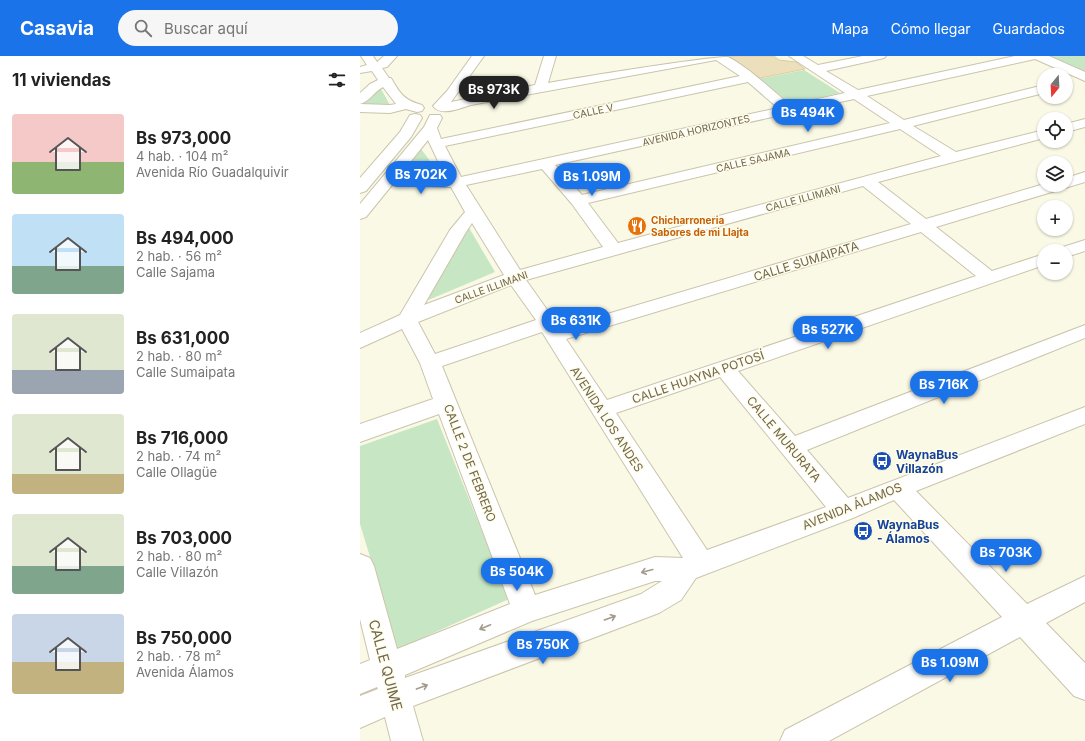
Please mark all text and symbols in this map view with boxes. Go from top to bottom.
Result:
search box [118,10,398,46]
text: Casavia [20,17,94,40]
icon: search [132,17,154,39]
text: Buscar aquí [164,19,248,38]
text: Mapa [832,20,869,37]
text: Cómo llegar [891,20,971,37]
text: Guardados [993,20,1065,37]
north arrow [1037,68,1073,104]
map controls [1037,68,1073,280]
icon: filters [326,69,348,91]
text: 11 viviendas [12,70,111,90]
pin: Bs 973K [457,76,531,110]
text: Bs 973K [468,81,520,97]
pin: Bs 494K [771,99,845,133]
street label: CALLE V [572,101,614,121]
text: Bs 494K [781,104,835,120]
street label: AVENIDA HORIZONTES [641,112,751,148]
button: locate [1037,112,1073,148]
text: Bs 973,000 [136,128,231,148]
icon: home [44,130,92,178]
street label: CALLE SAJAMA [715,146,791,174]
text: 4 hab. · 104 m² [136,148,228,164]
button: layers [1037,156,1073,192]
pin: Bs 702K [384,161,458,195]
pin: Bs 1.09M [551,163,633,197]
text: Avenida Río Guadalquivir [136,164,289,180]
text: Bs 702K [395,166,447,182]
text: Bs 1.09M [563,168,621,184]
street label: CALLE ILLIMANI [764,182,842,214]
button: + [1037,200,1073,236]
place label: Chicharroneria Sabores de mi Llajta [651,214,749,238]
restaurant icon: Chicharroneria Sabores de mi Llajta [626,215,648,237]
text: Bs 494,000 [136,228,234,248]
icon: home [44,230,92,278]
street label: CALLE SUMAIPATA [752,238,860,284]
button: − [1037,244,1073,280]
text: 2 hab. · 56 m² [136,248,222,264]
text: Calle Sajama [136,264,215,280]
street label: CALLE ILLIMANI [453,268,529,306]
pin: Bs 631K [539,307,613,341]
text: Bs 631K [551,312,601,328]
pin: Bs 527K [791,316,865,350]
text: Bs 527K [802,321,854,337]
text: Bs 631,000 [136,328,230,348]
icon: home [44,330,92,378]
street label: CALLE HUAYNA POTOSÍ [630,347,767,407]
text: 2 hab. · 80 m² [136,348,222,364]
street label: AVENIDA LOS ANDES [567,363,647,475]
text: Calle Sumaipata [136,364,235,380]
pin: Bs 716K [907,371,981,405]
text: Bs 716K [919,376,969,392]
street label: CALLE MURURATA [744,393,824,485]
street label: CALLE 2 DE FEBRERO [441,402,499,524]
text: Bs 716,000 [136,428,228,448]
icon: home [44,430,92,478]
place label: WaynaBus Villazón [896,447,959,476]
text: 2 hab. · 74 m² [136,448,221,464]
bus stop icon: WaynaBus Villazón [871,450,893,472]
text: Calle Ollagüe [136,464,217,480]
street label: AVENIDA ÁLAMOS [800,479,904,533]
place label: WaynaBus - Álamos [877,517,940,546]
bus stop icon: WaynaBus - Álamos [852,520,874,542]
text: Bs 703,000 [136,528,232,548]
icon: home [44,530,92,578]
pin: Bs 703K [969,539,1043,573]
text: Bs 703K [980,544,1032,560]
text: 2 hab. · 80 m² [136,548,222,564]
pin: Bs 504K [480,558,554,592]
text: Bs 504K [490,563,544,579]
text: Calle Villazón [136,564,219,580]
one-way arrow [641,567,654,575]
one-way arrow [603,614,615,622]
street label: CALLE QUIME [366,618,406,712]
one-way arrow [479,624,491,632]
text: Bs 750,000 [136,628,232,648]
icon: home [44,630,92,678]
pin: Bs 750K [506,631,580,665]
text: Bs 750K [517,636,569,652]
text: 2 hab. · 78 m² [136,648,221,664]
pin: Bs 1.09M [909,649,991,683]
text: Bs 1.09M [921,654,979,670]
text: Avenida Álamos [136,664,234,680]
one-way arrow [415,683,428,690]

